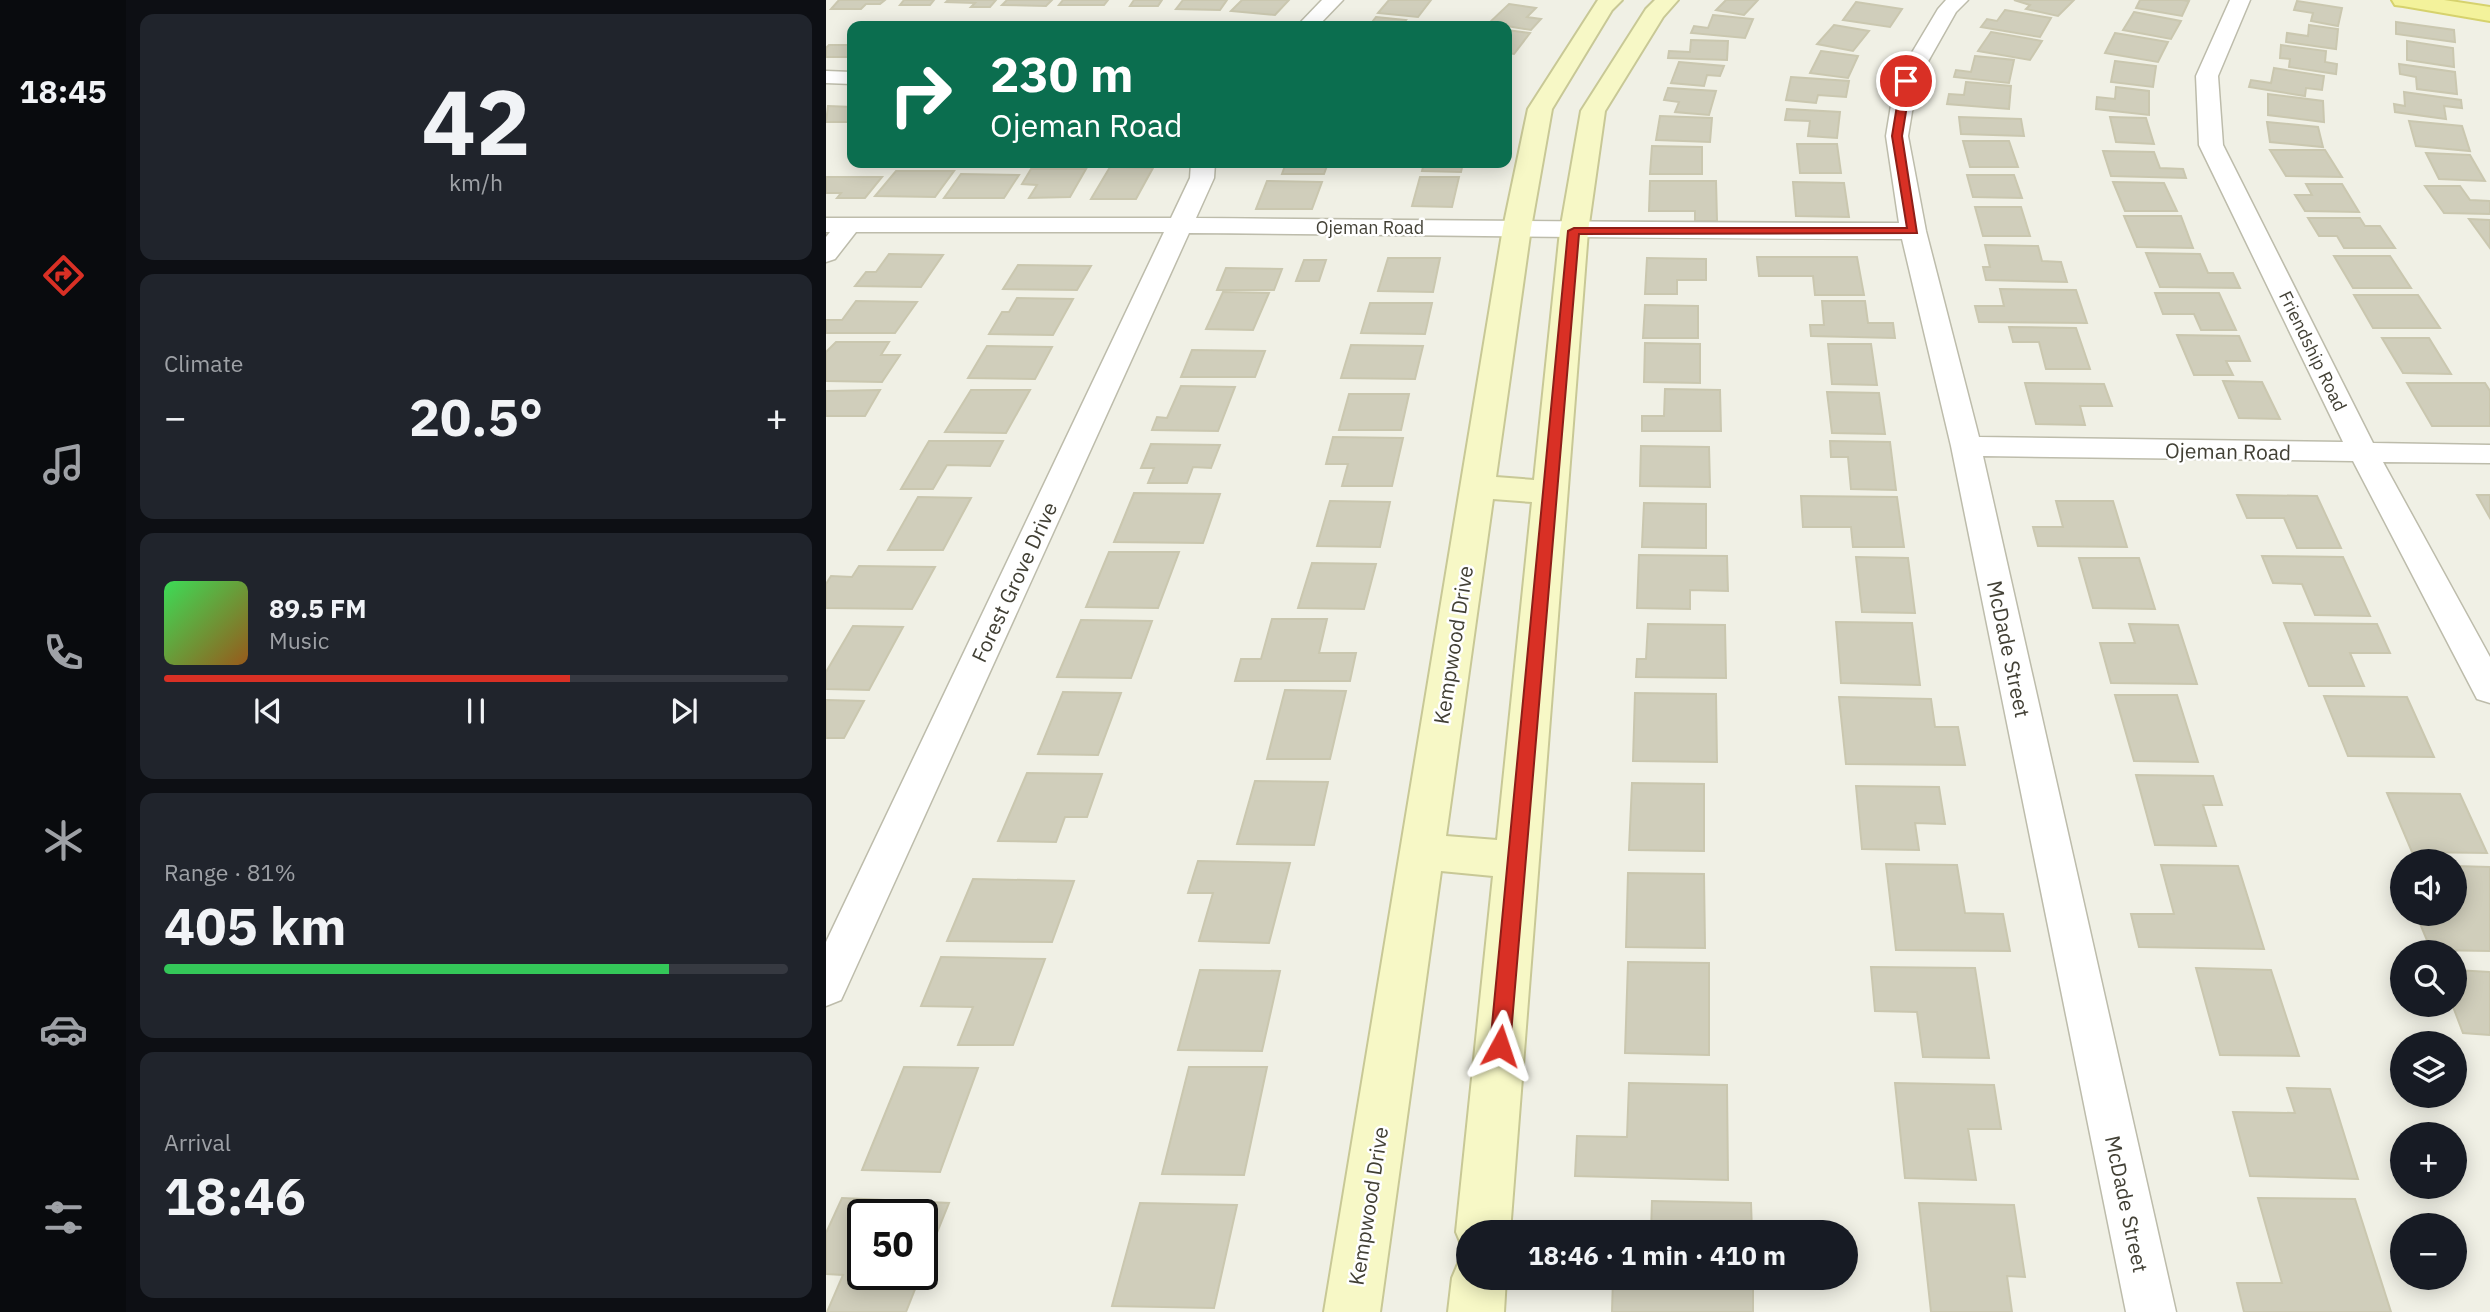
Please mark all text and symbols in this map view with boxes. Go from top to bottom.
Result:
text: 230 m [990,42,1134,105]
icon: right [875,49,966,140]
pin [1876,51,1936,111]
text: 42 [421,62,531,180]
icon: arrive [1887,62,1925,100]
text: 18:45 [19,70,107,112]
text: Ojeman Road [990,104,1183,146]
text: km/h [449,167,503,197]
street label: Ojeman Road [1316,216,1424,239]
icon: directions [39,251,88,300]
street label: Friendship Road [2274,287,2352,415]
text: Climate [164,348,243,378]
text: 20.5° [409,383,543,450]
text: − [164,392,187,441]
text: + [765,392,788,441]
street label: Ojeman Road [2165,436,2291,466]
icon: music [39,440,88,489]
street label: Forest Grove Drive [965,497,1063,667]
street label: Kempwood Drive [1427,564,1479,726]
street label: McDade Street [1981,578,2037,720]
text: 89.5 FM [269,591,367,625]
text: Music [269,625,329,655]
icon: phone [39,628,88,677]
icon: previous [249,692,287,730]
icon: pause [457,692,495,730]
icon: next [665,692,703,730]
icon: climate [39,816,88,865]
map controls [2390,849,2467,1290]
button: sound [2390,849,2467,926]
text: Range · 81% [164,857,296,887]
text: 405 km [164,892,346,959]
button: search [2390,940,2467,1017]
icon: car [39,1005,88,1054]
position arrow [1463,1009,1537,1083]
button: layers [2390,1031,2467,1108]
button: + [2390,1122,2467,1199]
street label: Kempwood Drive [1342,1125,1394,1287]
text: Arrival [164,1127,231,1157]
street label: McDade Street [2099,1133,2155,1275]
text: 18:46 [164,1162,306,1229]
icon: filters [39,1193,88,1242]
speed limit sign: 50 [847,1199,938,1290]
button: − [2390,1213,2467,1290]
text: 18:46 · 1 min · 410 m [1528,1238,1786,1272]

